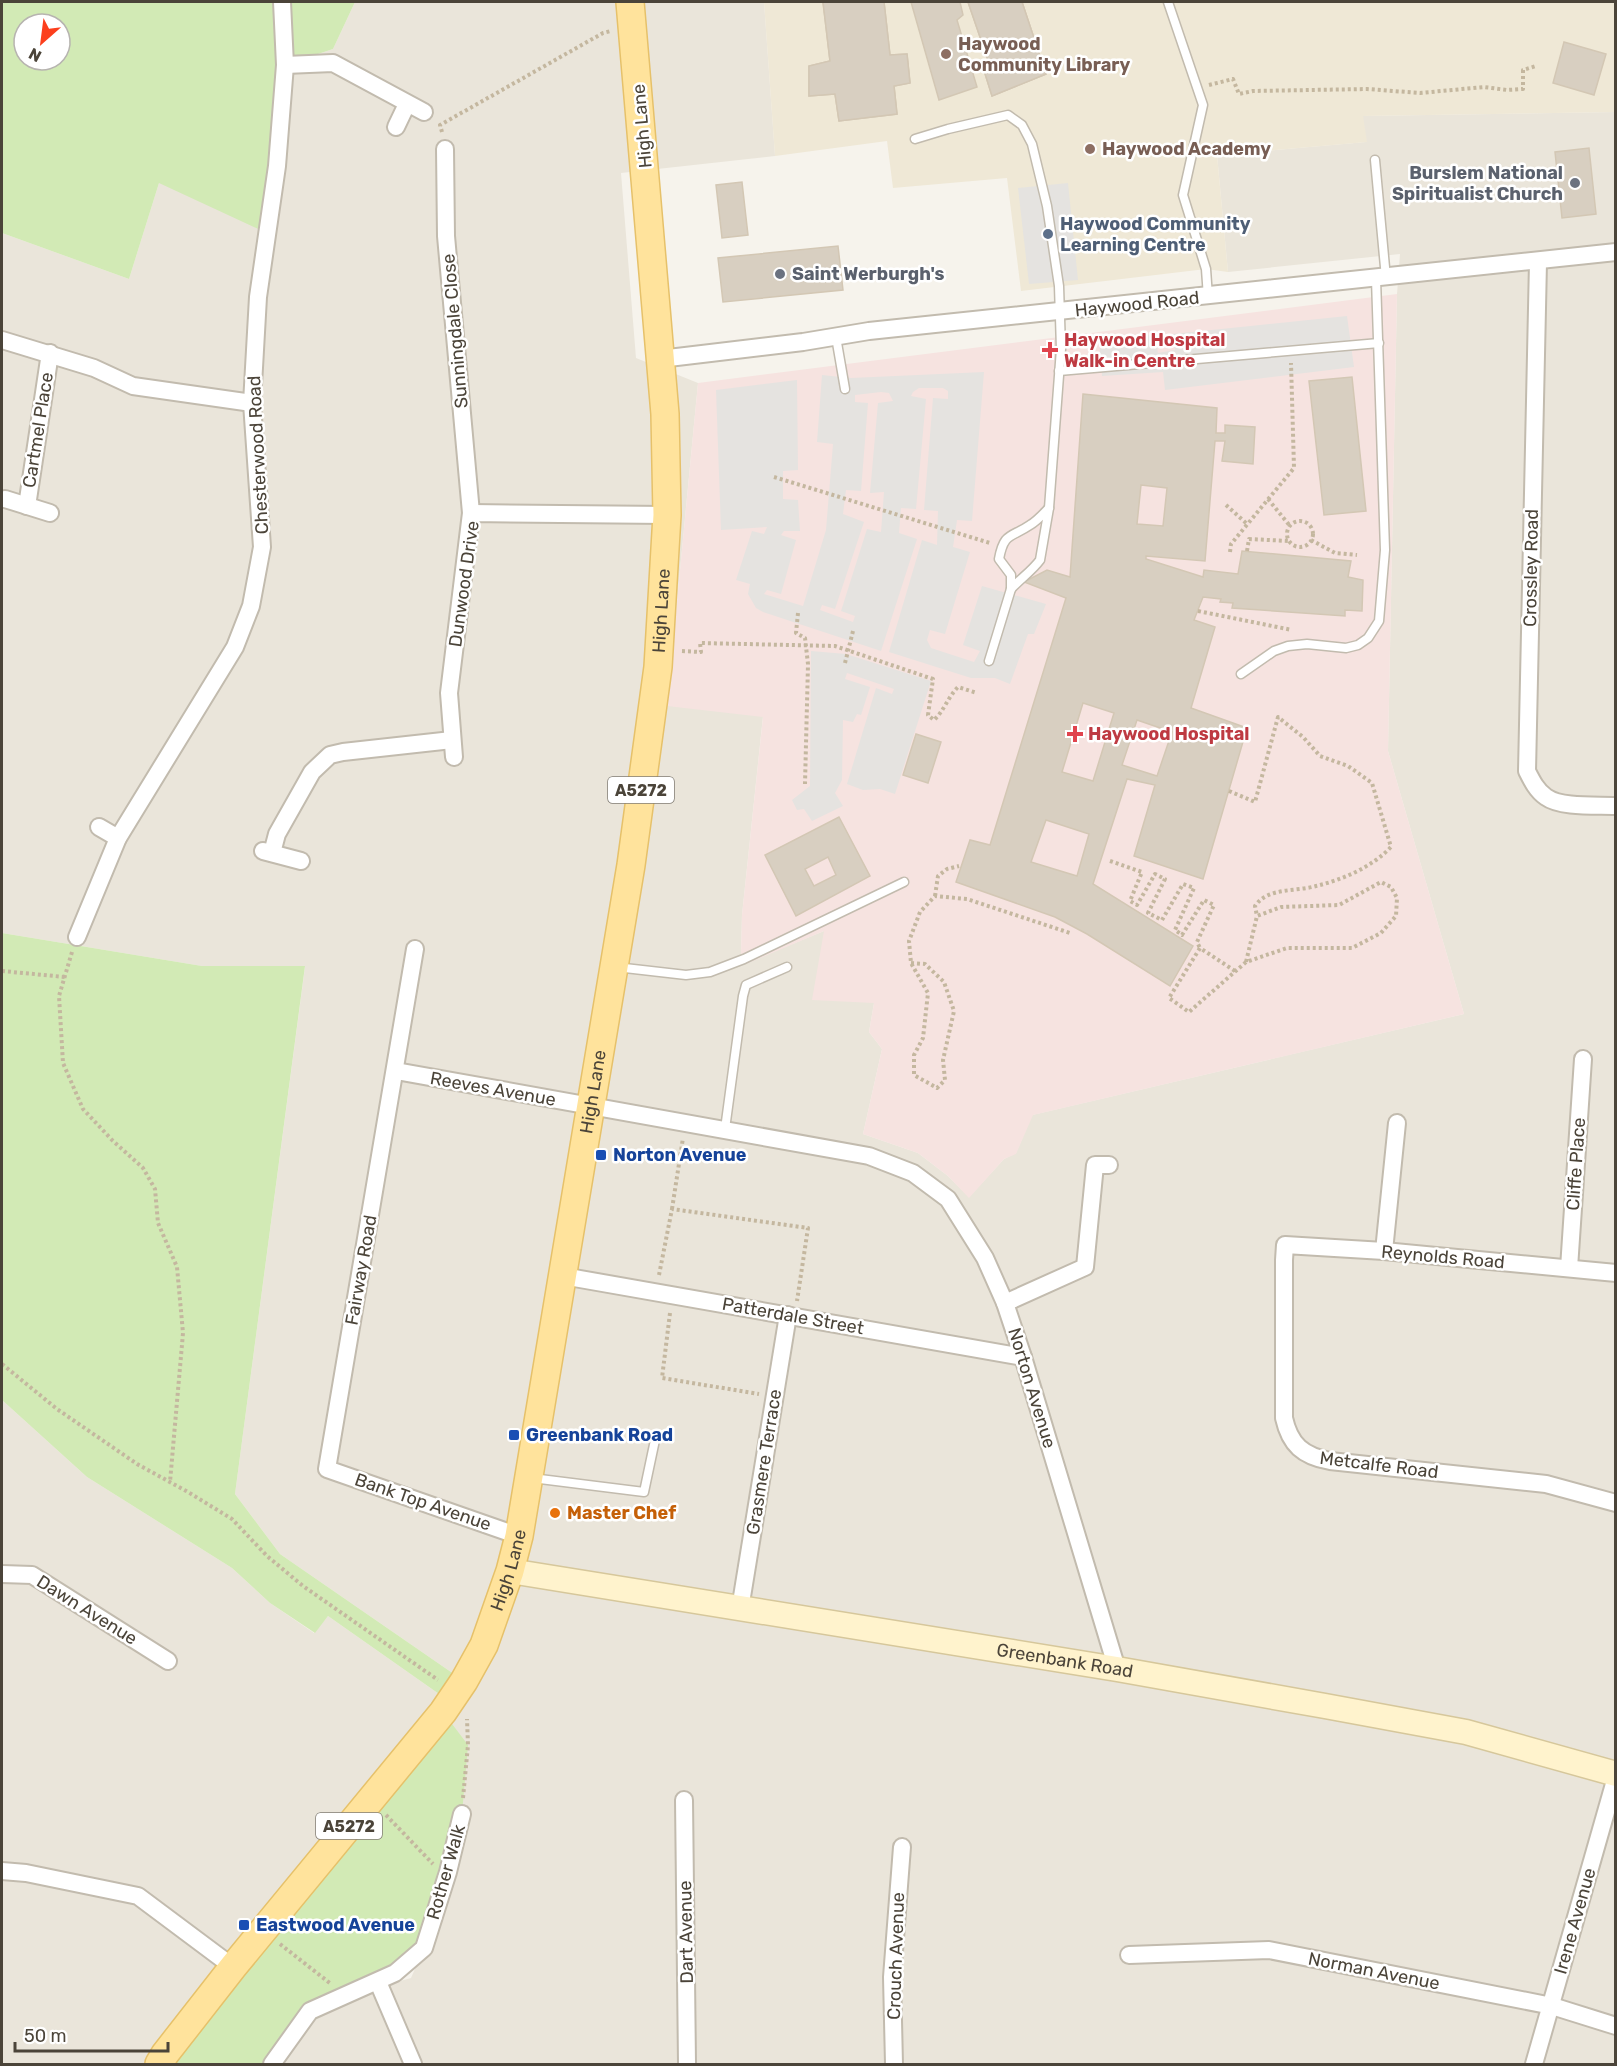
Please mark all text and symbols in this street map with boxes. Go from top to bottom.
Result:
north arrow [12,12,72,72]
place label: Haywood Community Library [958,33,1130,76]
text: N [26,44,45,66]
marker: Haywood Community Library [939,47,953,61]
street label: High Lane [627,83,657,169]
place label: Haywood Academy [1102,138,1271,160]
marker: Haywood Academy [1083,142,1097,156]
place label: Burslem National Spiritualist Church [1392,162,1563,205]
marker: Burslem National Spiritualist Church [1568,176,1582,190]
place label: Haywood Community Learning Centre [1060,213,1251,256]
marker: Haywood Community Learning Centre [1041,227,1055,241]
street label: Sunningdale Close [437,253,473,409]
place label: Saint Werburgh's [792,263,944,285]
marker: Saint Werburgh's [773,267,787,281]
street label: Haywood Road [1074,287,1200,321]
place label: Haywood Hospital Walk-in Centre [1064,329,1226,372]
marker: Haywood Hospital Walk-in Centre [1041,341,1059,359]
street label: Cartmel Place [18,371,58,489]
street label: Chesterwood Road [243,375,273,535]
street label: Crossley Road [1519,509,1543,627]
street label: Dunwood Drive [444,519,484,649]
street label: High Lane [648,568,675,654]
place label: Haywood Hospital [1088,723,1250,745]
marker: Haywood Hospital [1066,725,1084,743]
road number: A5272 [608,777,674,803]
street label: High Lane [575,1048,611,1135]
street label: Reeves Avenue [428,1067,558,1111]
street label: Cliffe Place [1562,1117,1590,1211]
place label: Norton Avenue [613,1144,747,1166]
marker: Norton Avenue [594,1148,608,1162]
street label: Fairway Road [340,1213,382,1327]
street label: Reynolds Road [1380,1241,1506,1273]
street label: Patterdale Street [720,1293,866,1339]
street label: Norton Avenue [1003,1325,1061,1451]
street label: Grasmere Terrace [742,1388,786,1536]
place label: Greenbank Road [526,1424,673,1446]
marker: Greenbank Road [507,1428,521,1442]
street label: Metcalfe Road [1318,1447,1440,1483]
street label: Bank Top Avenue [352,1468,494,1536]
place label: Master Chef [567,1502,676,1524]
marker: Master Chef [548,1506,562,1520]
street label: High Lane [486,1528,531,1614]
street label: Dawn Avenue [33,1570,141,1650]
street label: Greenbank Road [995,1639,1135,1683]
road number: A5272 [316,1813,382,1839]
street label: Rother Walk [422,1821,470,1922]
street label: Irene Avenue [1549,1865,1601,1977]
street label: Dart Avenue [674,1880,698,1984]
street label: Crouch Avenue [883,1892,909,2020]
place label: Eastwood Avenue [256,1914,415,1936]
marker: Eastwood Avenue [237,1918,251,1932]
street label: Norman Avenue [1306,1947,1442,1995]
scale bar [15,2015,168,2053]
text: 50 m [24,2025,67,2047]

